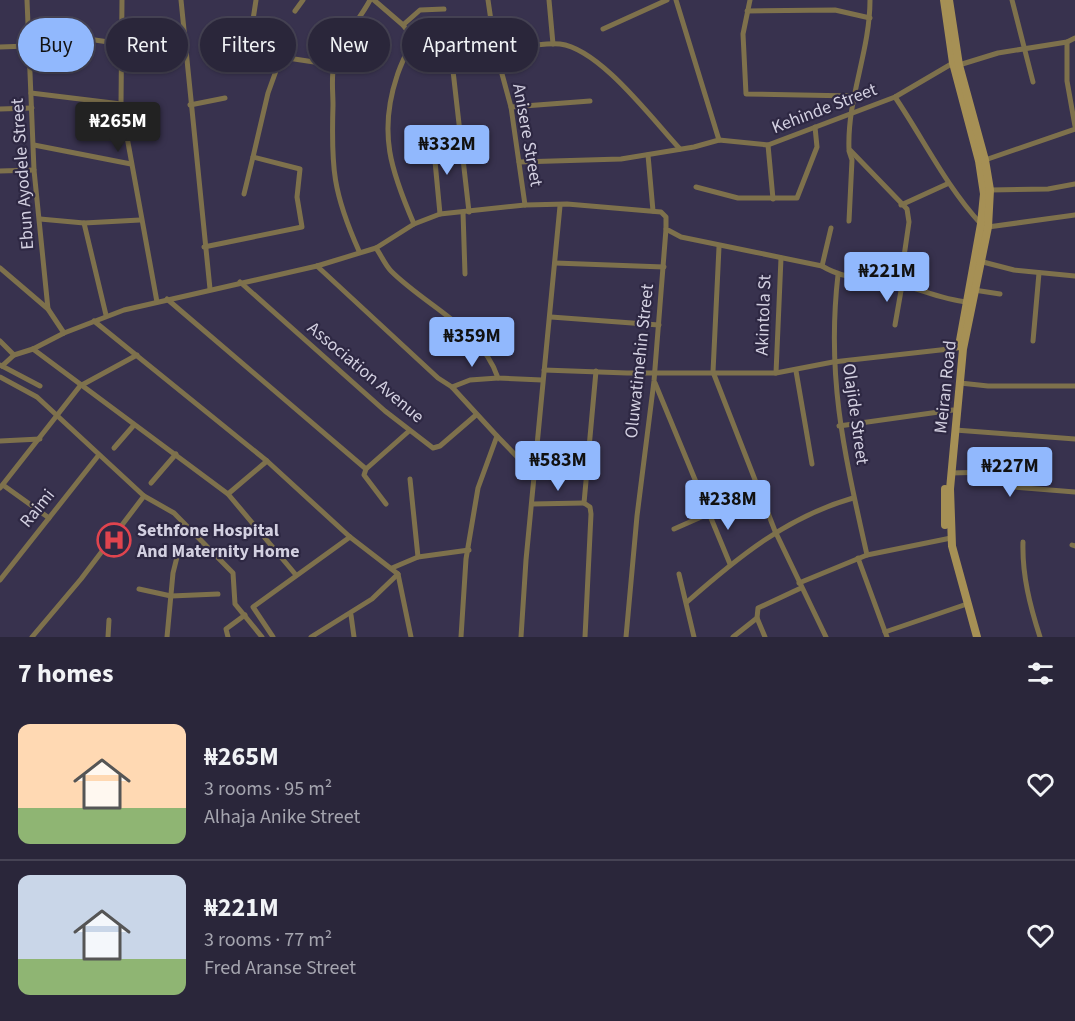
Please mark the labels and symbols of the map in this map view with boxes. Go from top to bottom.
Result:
street label: Kehinde Street [768,77,880,140]
street label: Anisere Street [506,82,549,189]
street label: Ebun Ayodele Street [5,98,40,250]
pin: ₦265M [76,102,160,153]
pin: ₦332M [405,125,489,176]
pin: ₦221M [845,252,929,303]
street label: Akintola St [750,274,777,356]
street label: Oluwatimehin Street [619,283,660,439]
street label: Association Avenue [302,316,430,429]
pin: ₦359M [430,317,514,368]
street label: Meiran Road [928,339,963,435]
street label: Olajide Street [836,362,875,466]
pin: ₦583M [516,441,600,492]
pin: ₦227M [968,447,1052,498]
pin: ₦238M [686,480,770,531]
street label: Raimi [14,484,61,533]
place label: Sethfone Hospital And Maternity Home [136,518,299,564]
hospital icon: Sethfone Hospital And Maternity Home [96,522,132,558]

